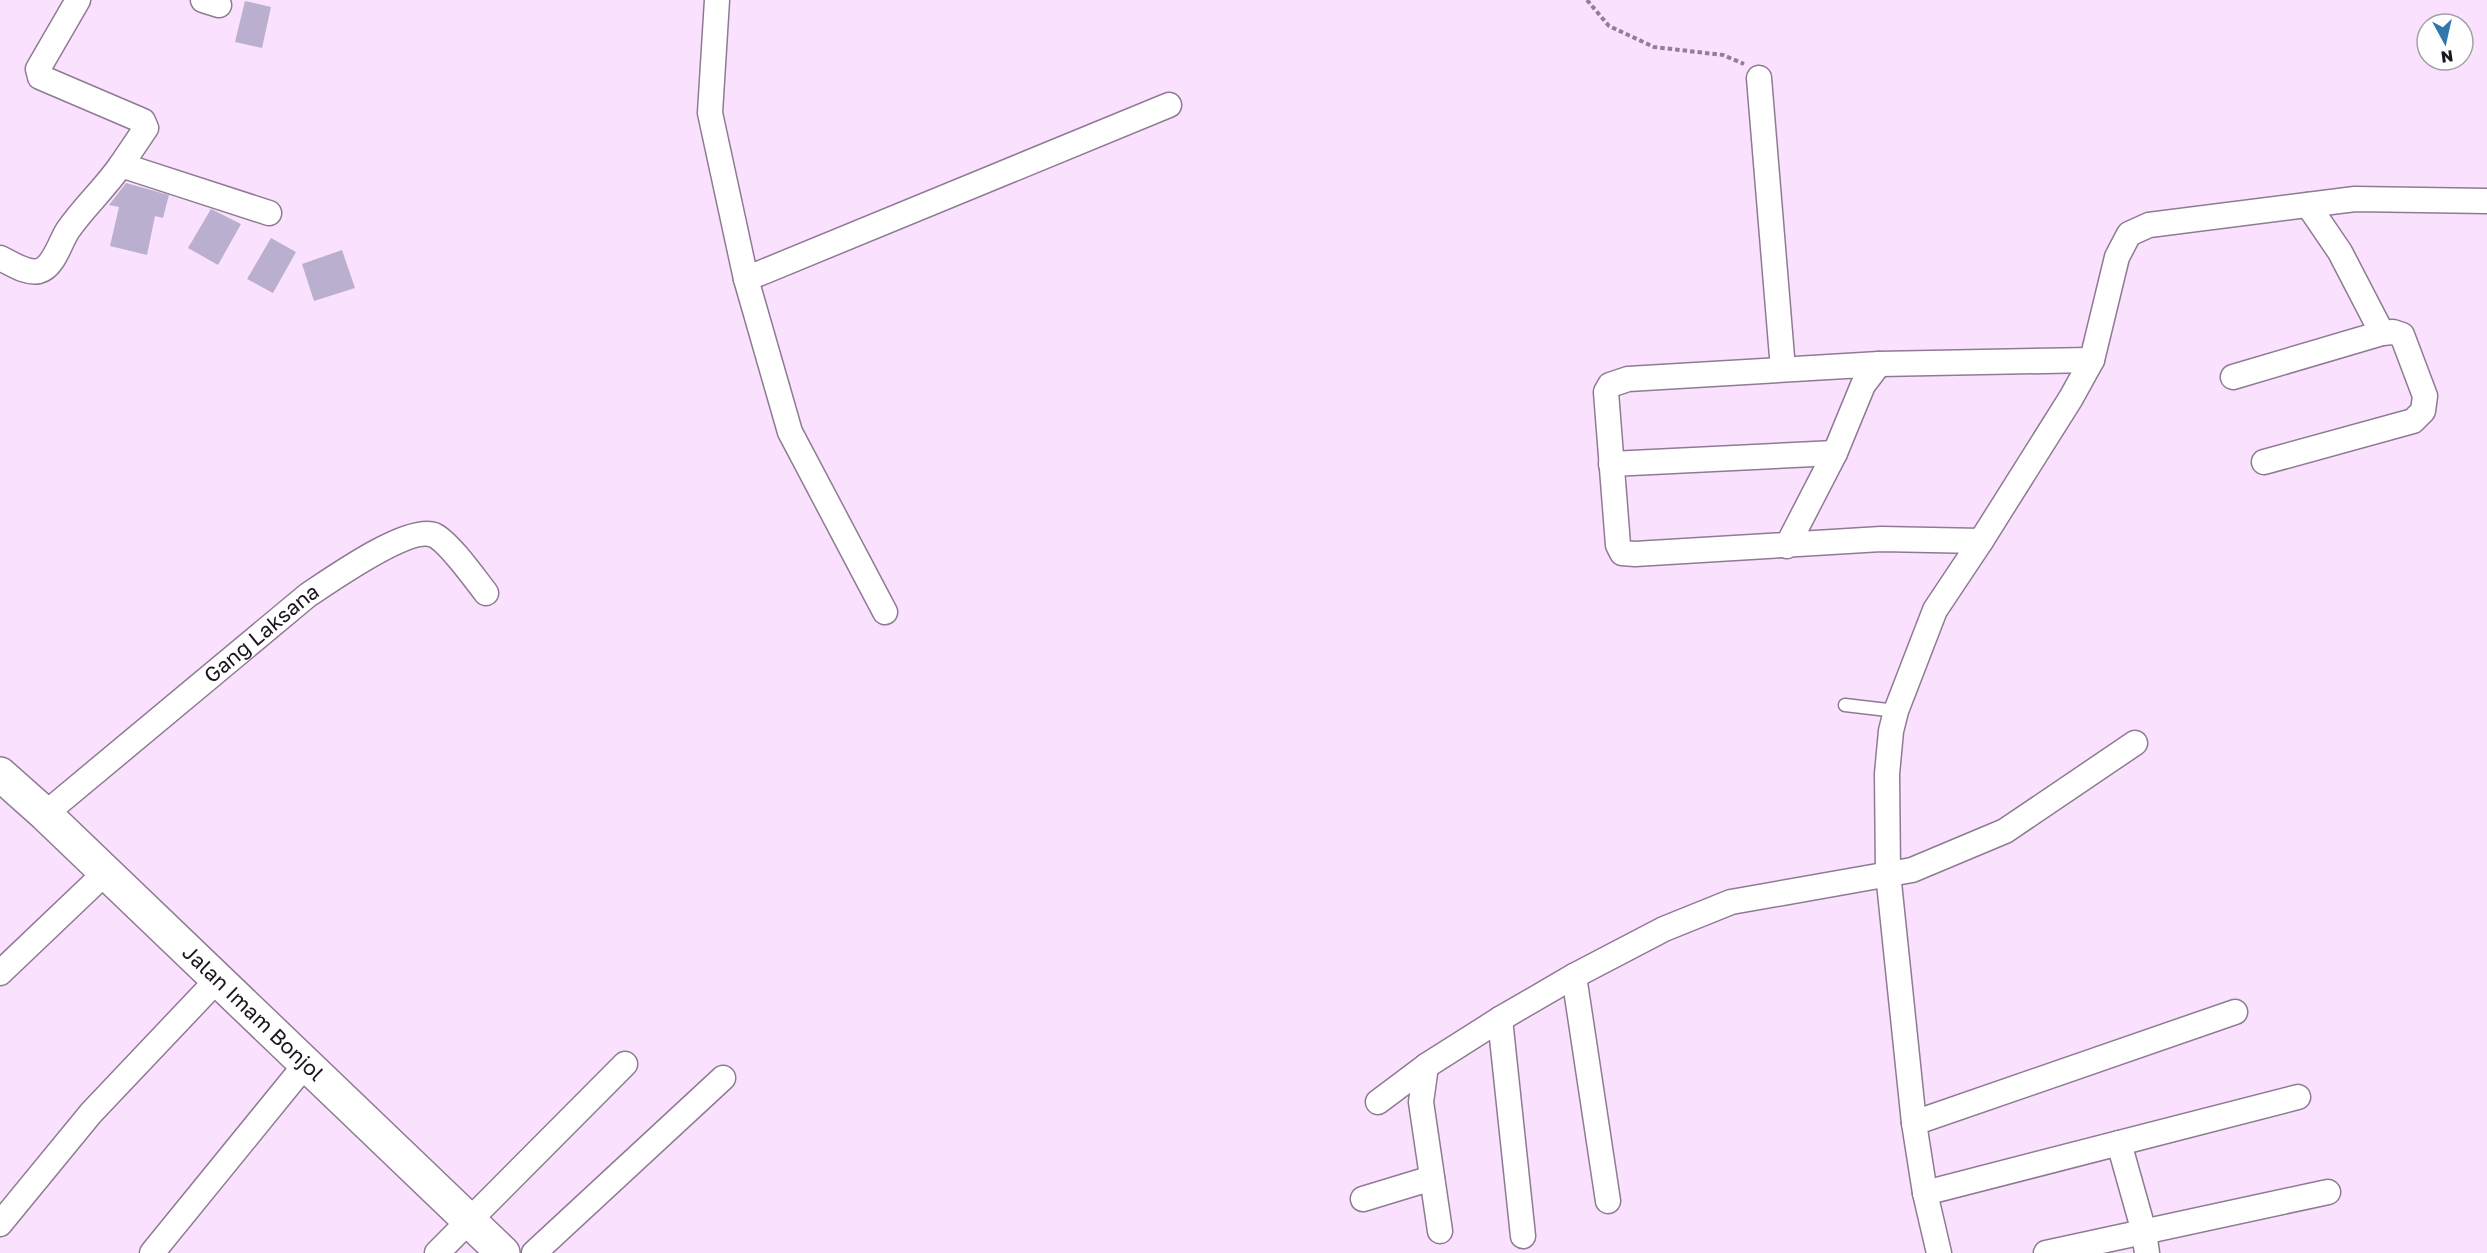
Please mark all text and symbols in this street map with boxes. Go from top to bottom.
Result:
north arrow [2415,12,2475,72]
text: N [2440,46,2455,68]
street label: Gang Laksana [198,578,323,688]
street label: Jalan Imam Bonjol [177,939,330,1086]

